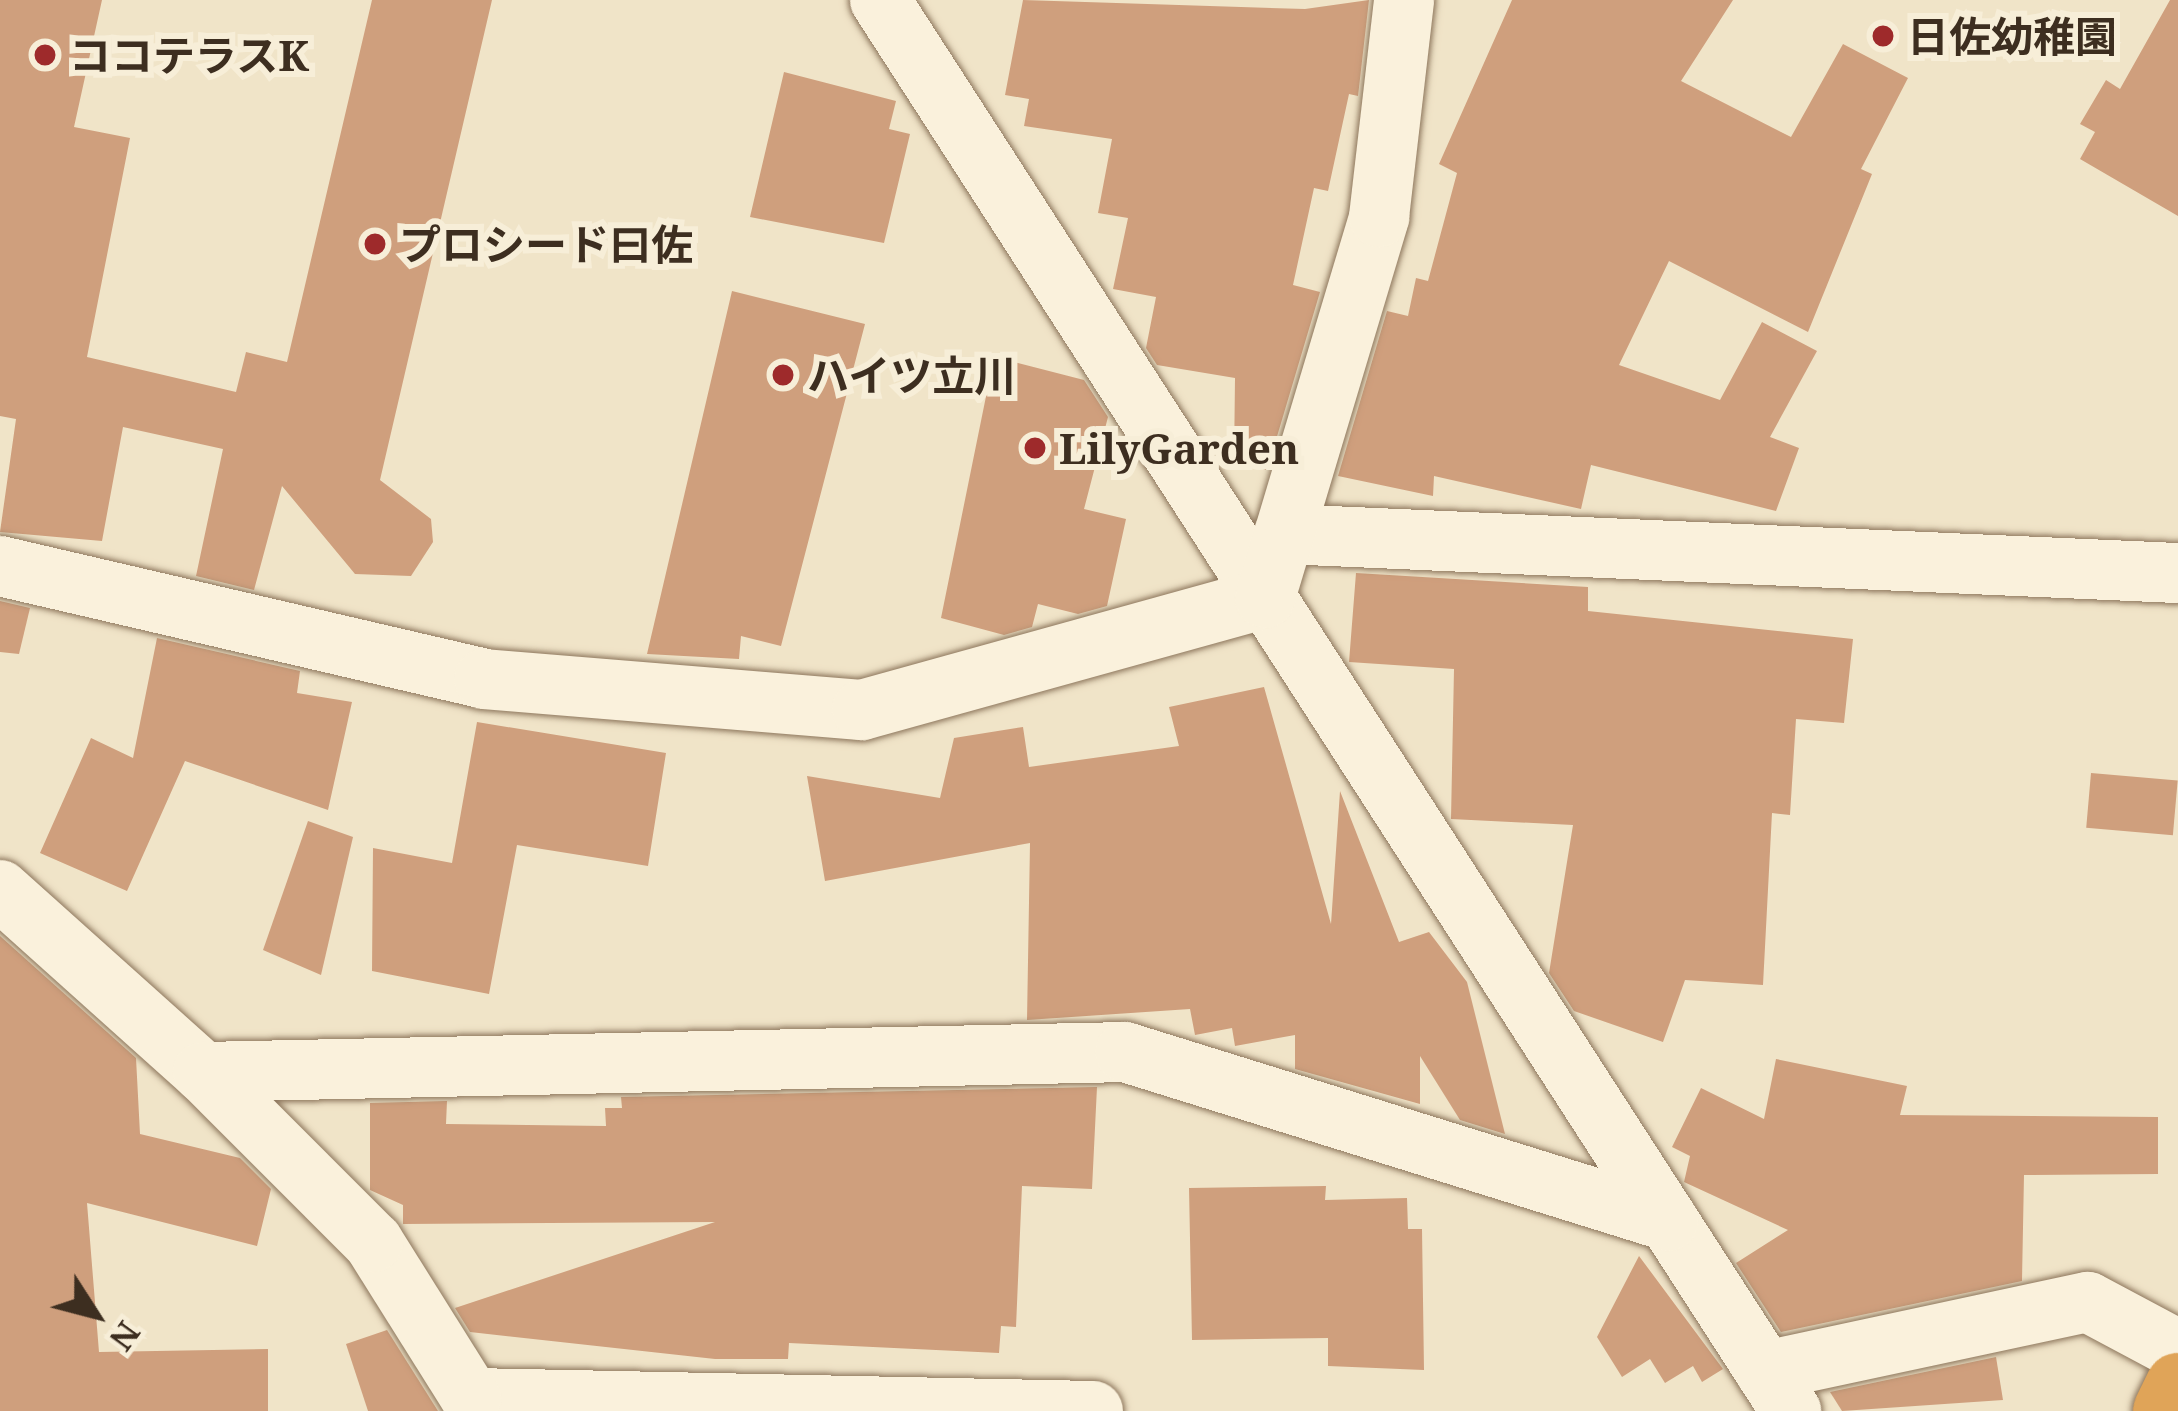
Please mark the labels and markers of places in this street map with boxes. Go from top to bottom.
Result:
place label: 日佐幼稚園 [1907,11,2117,61]
marker: 日佐幼稚園 [1870,23,1896,49]
place label: ココテラスK [69,30,310,80]
marker: ココテラスK [32,42,58,68]
place label: プロシード曰佐 [399,219,693,269]
marker: プロシード曰佐 [362,231,388,257]
place label: ハイツ立川 [807,350,1017,400]
marker: ハイツ立川 [770,362,796,388]
place label: LilyGarden [1059,423,1299,473]
marker: LilyGarden [1022,435,1048,461]

